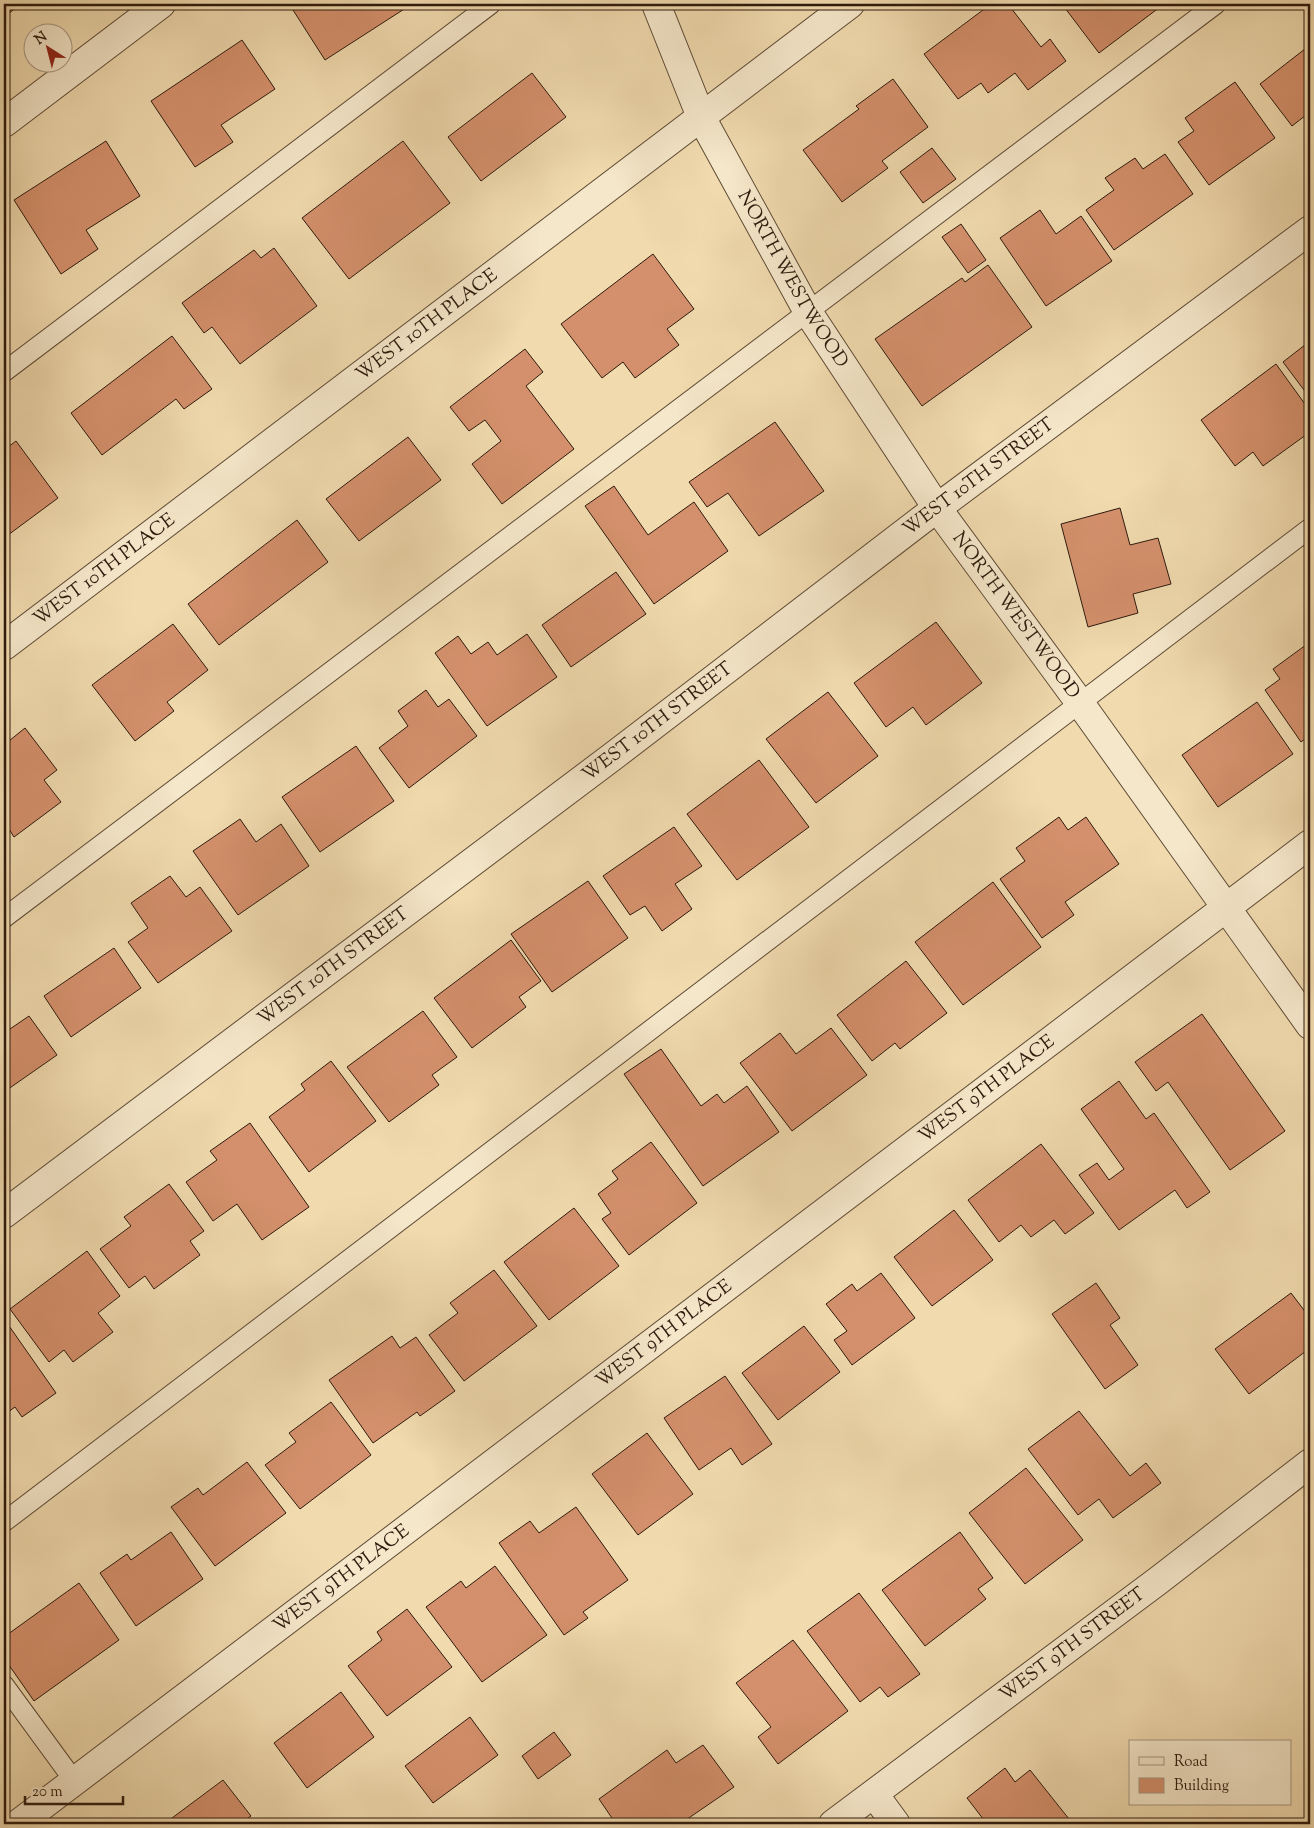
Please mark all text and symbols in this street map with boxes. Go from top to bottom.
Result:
north arrow [22,22,72,72]
text: N [31,28,52,50]
street label: NORTH WESTWOOD [730,186,855,373]
street label: WEST 10TH PLACE [350,262,504,388]
street label: WEST 10TH STREET [897,411,1060,543]
street label: WEST 10TH PLACE [28,507,181,633]
street label: NORTH WESTWOOD [945,526,1086,705]
street label: WEST 10TH STREET [577,656,738,788]
street label: WEST 10TH STREET [252,901,415,1032]
street label: WEST 9TH PLACE [913,1028,1061,1150]
street label: WEST 9TH PLACE [590,1273,738,1394]
street label: WEST 9TH PLACE [268,1518,416,1639]
street label: WEST 9TH STREET [994,1581,1151,1708]
legend [1129,1740,1292,1806]
text: Road [1174,1752,1208,1773]
scale bar [25,1773,122,1805]
text: Building [1174,1776,1229,1797]
text: 20 m [32,1782,63,1803]

